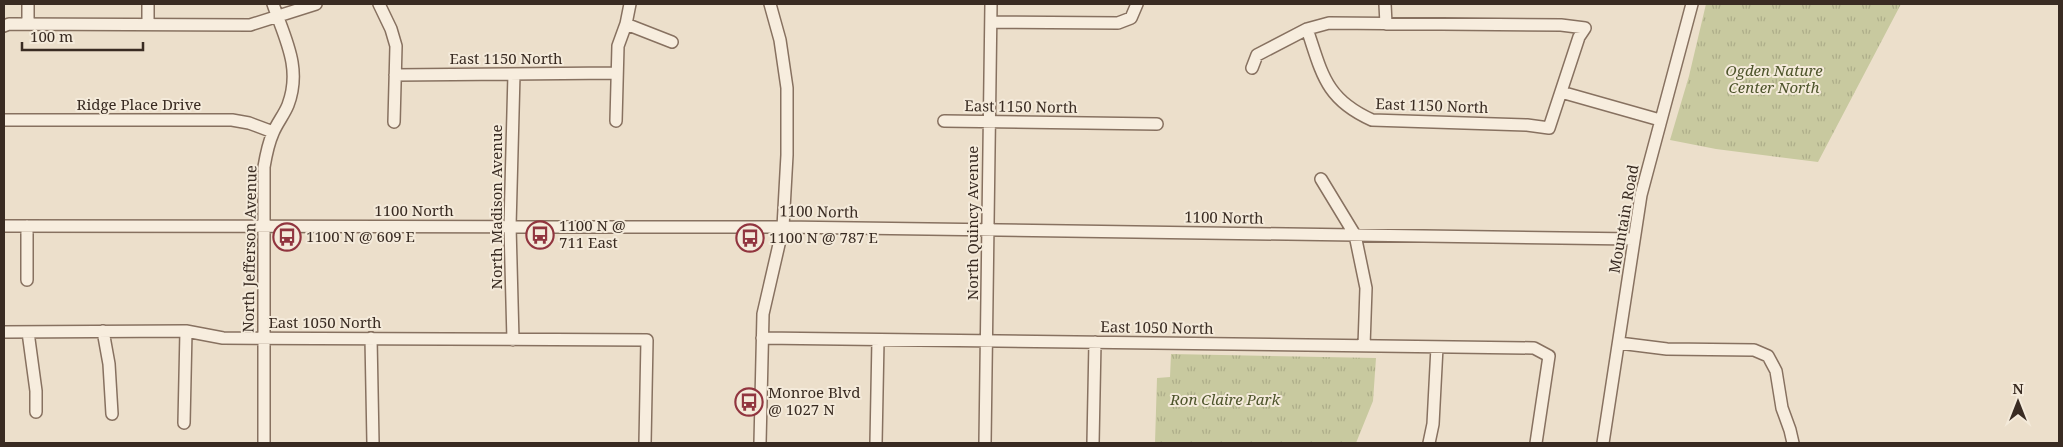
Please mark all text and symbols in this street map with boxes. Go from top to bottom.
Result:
scale bar [22,20,144,52]
text: 100 m [30,26,73,46]
street label: East 1150 North [449,48,563,68]
park label: Ogden Nature Center North [1725,60,1823,97]
street label: East 1150 North [1375,93,1489,117]
street label: Ridge Place Drive [77,94,201,114]
street label: East 1150 North [964,95,1078,117]
street label: North Madison Avenue [486,124,506,290]
street label: North Quincy Avenue [962,146,982,300]
street label: Mountain Road [1604,163,1642,275]
street label: North Jefferson Avenue [238,165,260,333]
street label: 1100 North [374,200,454,220]
street label: 1100 North [779,200,859,222]
street label: 1100 North [1184,206,1264,228]
place label: 1100 N @ 711 East [559,215,626,252]
bus stop icon: 1100 N @ 711 East [525,220,555,250]
bus stop icon: 1100 N @ 609 E [272,222,302,252]
bus stop icon: 1100 N @ 787 E [735,223,765,253]
place label: 1100 N @ 609 E [306,226,415,246]
place label: 1100 N @ 787 E [769,227,878,247]
street label: East 1050 North [268,312,382,332]
street label: East 1050 North [1100,316,1214,338]
north arrow [1993,377,2043,427]
text: N [2012,379,2024,398]
place label: Monroe Blvd @ 1027 N [768,382,860,419]
bus stop icon: Monroe Blvd @ 1027 N [734,387,764,417]
park label: Ron Claire Park [1169,389,1281,409]

